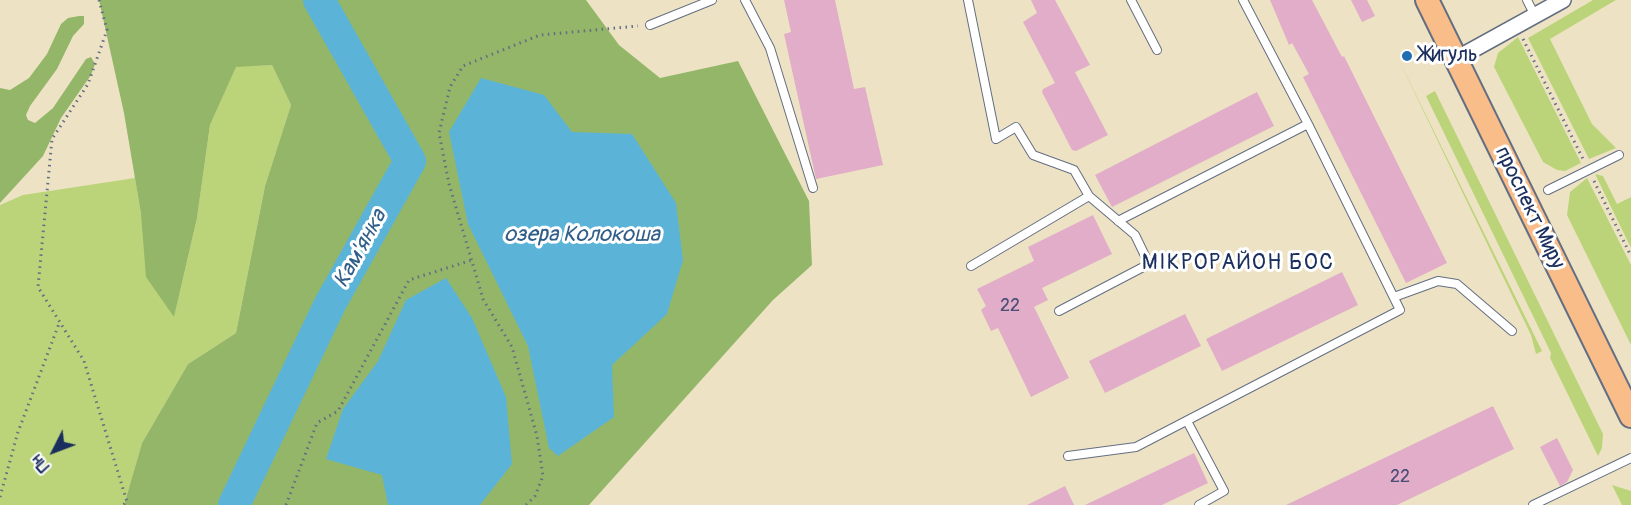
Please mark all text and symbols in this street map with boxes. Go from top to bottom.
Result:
place label: Жигуль [1419,43,1478,69]
marker: Жигуль [1400,49,1414,63]
street label: проспект Миру [1489,143,1569,273]
water label: Кам'янка [329,206,393,292]
water label: озера Колокоша [504,222,660,248]
district label: МІКРОРАЙОН БОС [1142,250,1334,276]
house number: 22 [1000,295,1020,317]
north arrow [24,421,84,481]
text: Пн [27,450,54,476]
house number: 22 [1390,466,1410,488]

